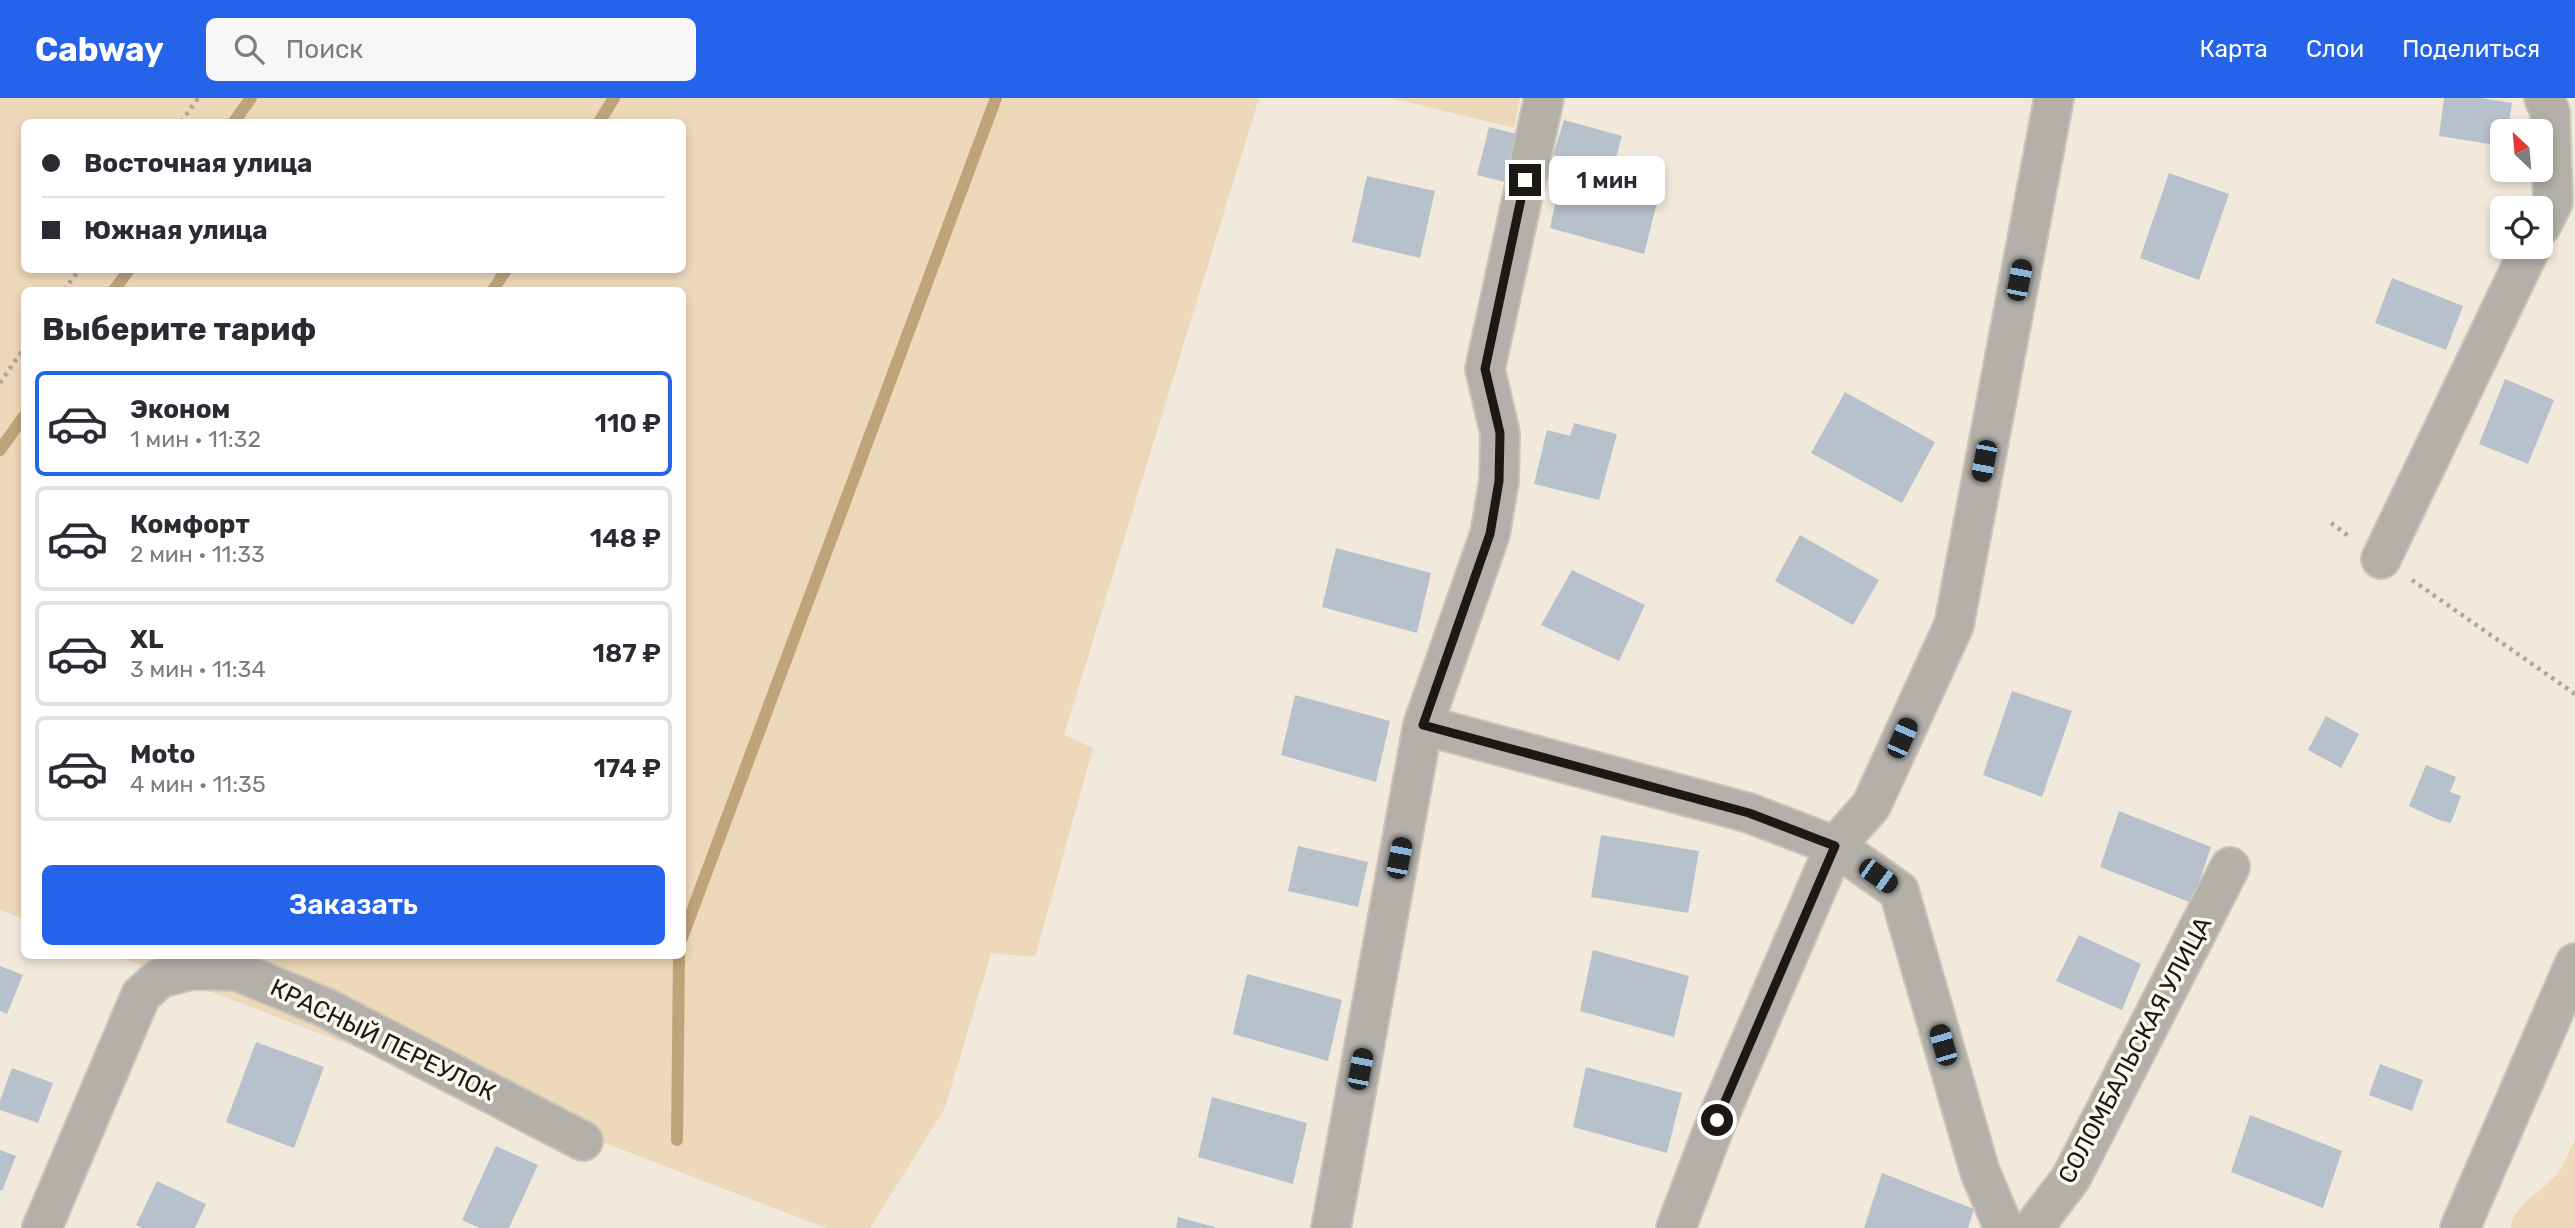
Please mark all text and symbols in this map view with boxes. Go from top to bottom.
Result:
search box [206,18,696,81]
text: Cabway [35,30,164,69]
icon: search [230,30,268,68]
text: Поиск [286,34,363,65]
text: Карта [2199,35,2268,63]
text: Слои [2306,35,2364,63]
text: Поделиться [2402,35,2540,63]
north arrow [2490,119,2553,182]
map controls [2490,119,2553,259]
text: Восточная улица [84,148,312,179]
callout: 1 мин [1550,155,1665,204]
route end [1509,164,1541,196]
text: 1 мин [1576,166,1638,194]
button: locate [2490,196,2553,259]
text: Южная улица [84,215,268,246]
car [2005,257,2034,303]
text: Выберите тариф [42,310,316,348]
icon: car [46,392,109,455]
text: Эконом [130,394,230,425]
text: 110 ₽ [595,408,661,439]
text: 1 мин · 11:32 [130,425,261,453]
car [1970,438,1999,484]
icon: car [46,507,109,570]
text: Комфорт [130,509,250,540]
text: 148 ₽ [590,523,661,554]
text: 2 мин · 11:33 [130,540,265,568]
icon: car [46,622,109,685]
text: XL [130,624,163,655]
text: 187 ₽ [593,638,661,669]
text: 3 мин · 11:34 [130,655,266,683]
car [1884,715,1921,761]
icon: car [46,737,109,800]
text: Moto [130,739,195,770]
text: 174 ₽ [593,753,661,784]
text: 4 мин · 11:35 [130,770,266,798]
car [1385,835,1414,881]
car [1855,855,1902,897]
button: Заказать [42,865,665,945]
street label: СОЛОМБАЛЬСКАЯ УЛИЦА [2053,912,2217,1188]
street label: КРАСНЫЙ ПЕРЕУЛОК [266,973,500,1107]
car [1928,1022,1959,1068]
car [1346,1046,1375,1092]
route start [1701,1104,1733,1136]

